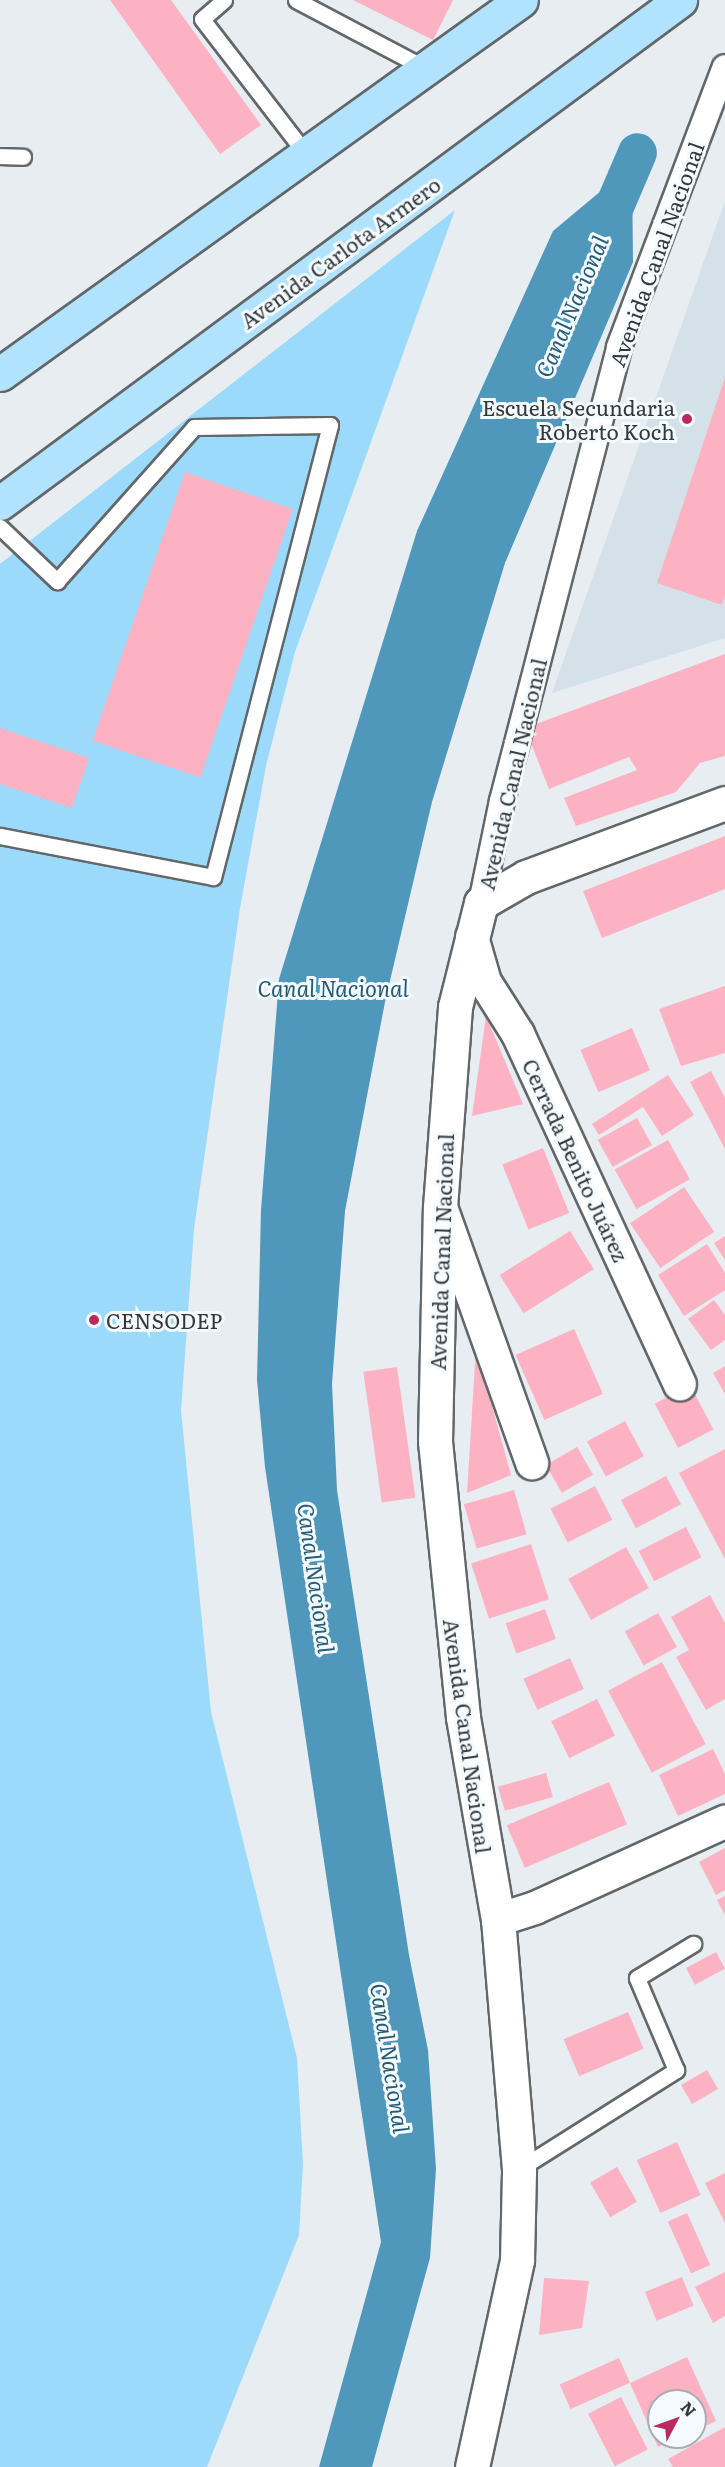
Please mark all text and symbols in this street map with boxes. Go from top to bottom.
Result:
street label: Avenida Canal Nacional [604,138,708,370]
street label: Avenida Carlota Armero [235,171,445,333]
water label: Canal Nacional [529,231,613,381]
place label: Escuela Secundaria Roberto Koch [482,394,675,444]
marker: Escuela Secundaria Roberto Koch [680,412,694,426]
street label: Avenida Canal Nacional [473,656,551,892]
water label: Canal Nacional [257,975,409,1001]
street label: Cerrada Benito Juárez [518,1055,634,1265]
street label: Avenida Canal Nacional [424,1133,458,1371]
place label: CENSODEP [106,1307,222,1333]
marker: CENSODEP [87,1313,101,1327]
water label: Canal Nacional [293,1501,341,1655]
street label: Avenida Canal Nacional [439,1617,497,1855]
water label: Canal Nacional [366,1981,416,2135]
north arrow [647,2389,707,2449]
text: N [676,2396,703,2421]

